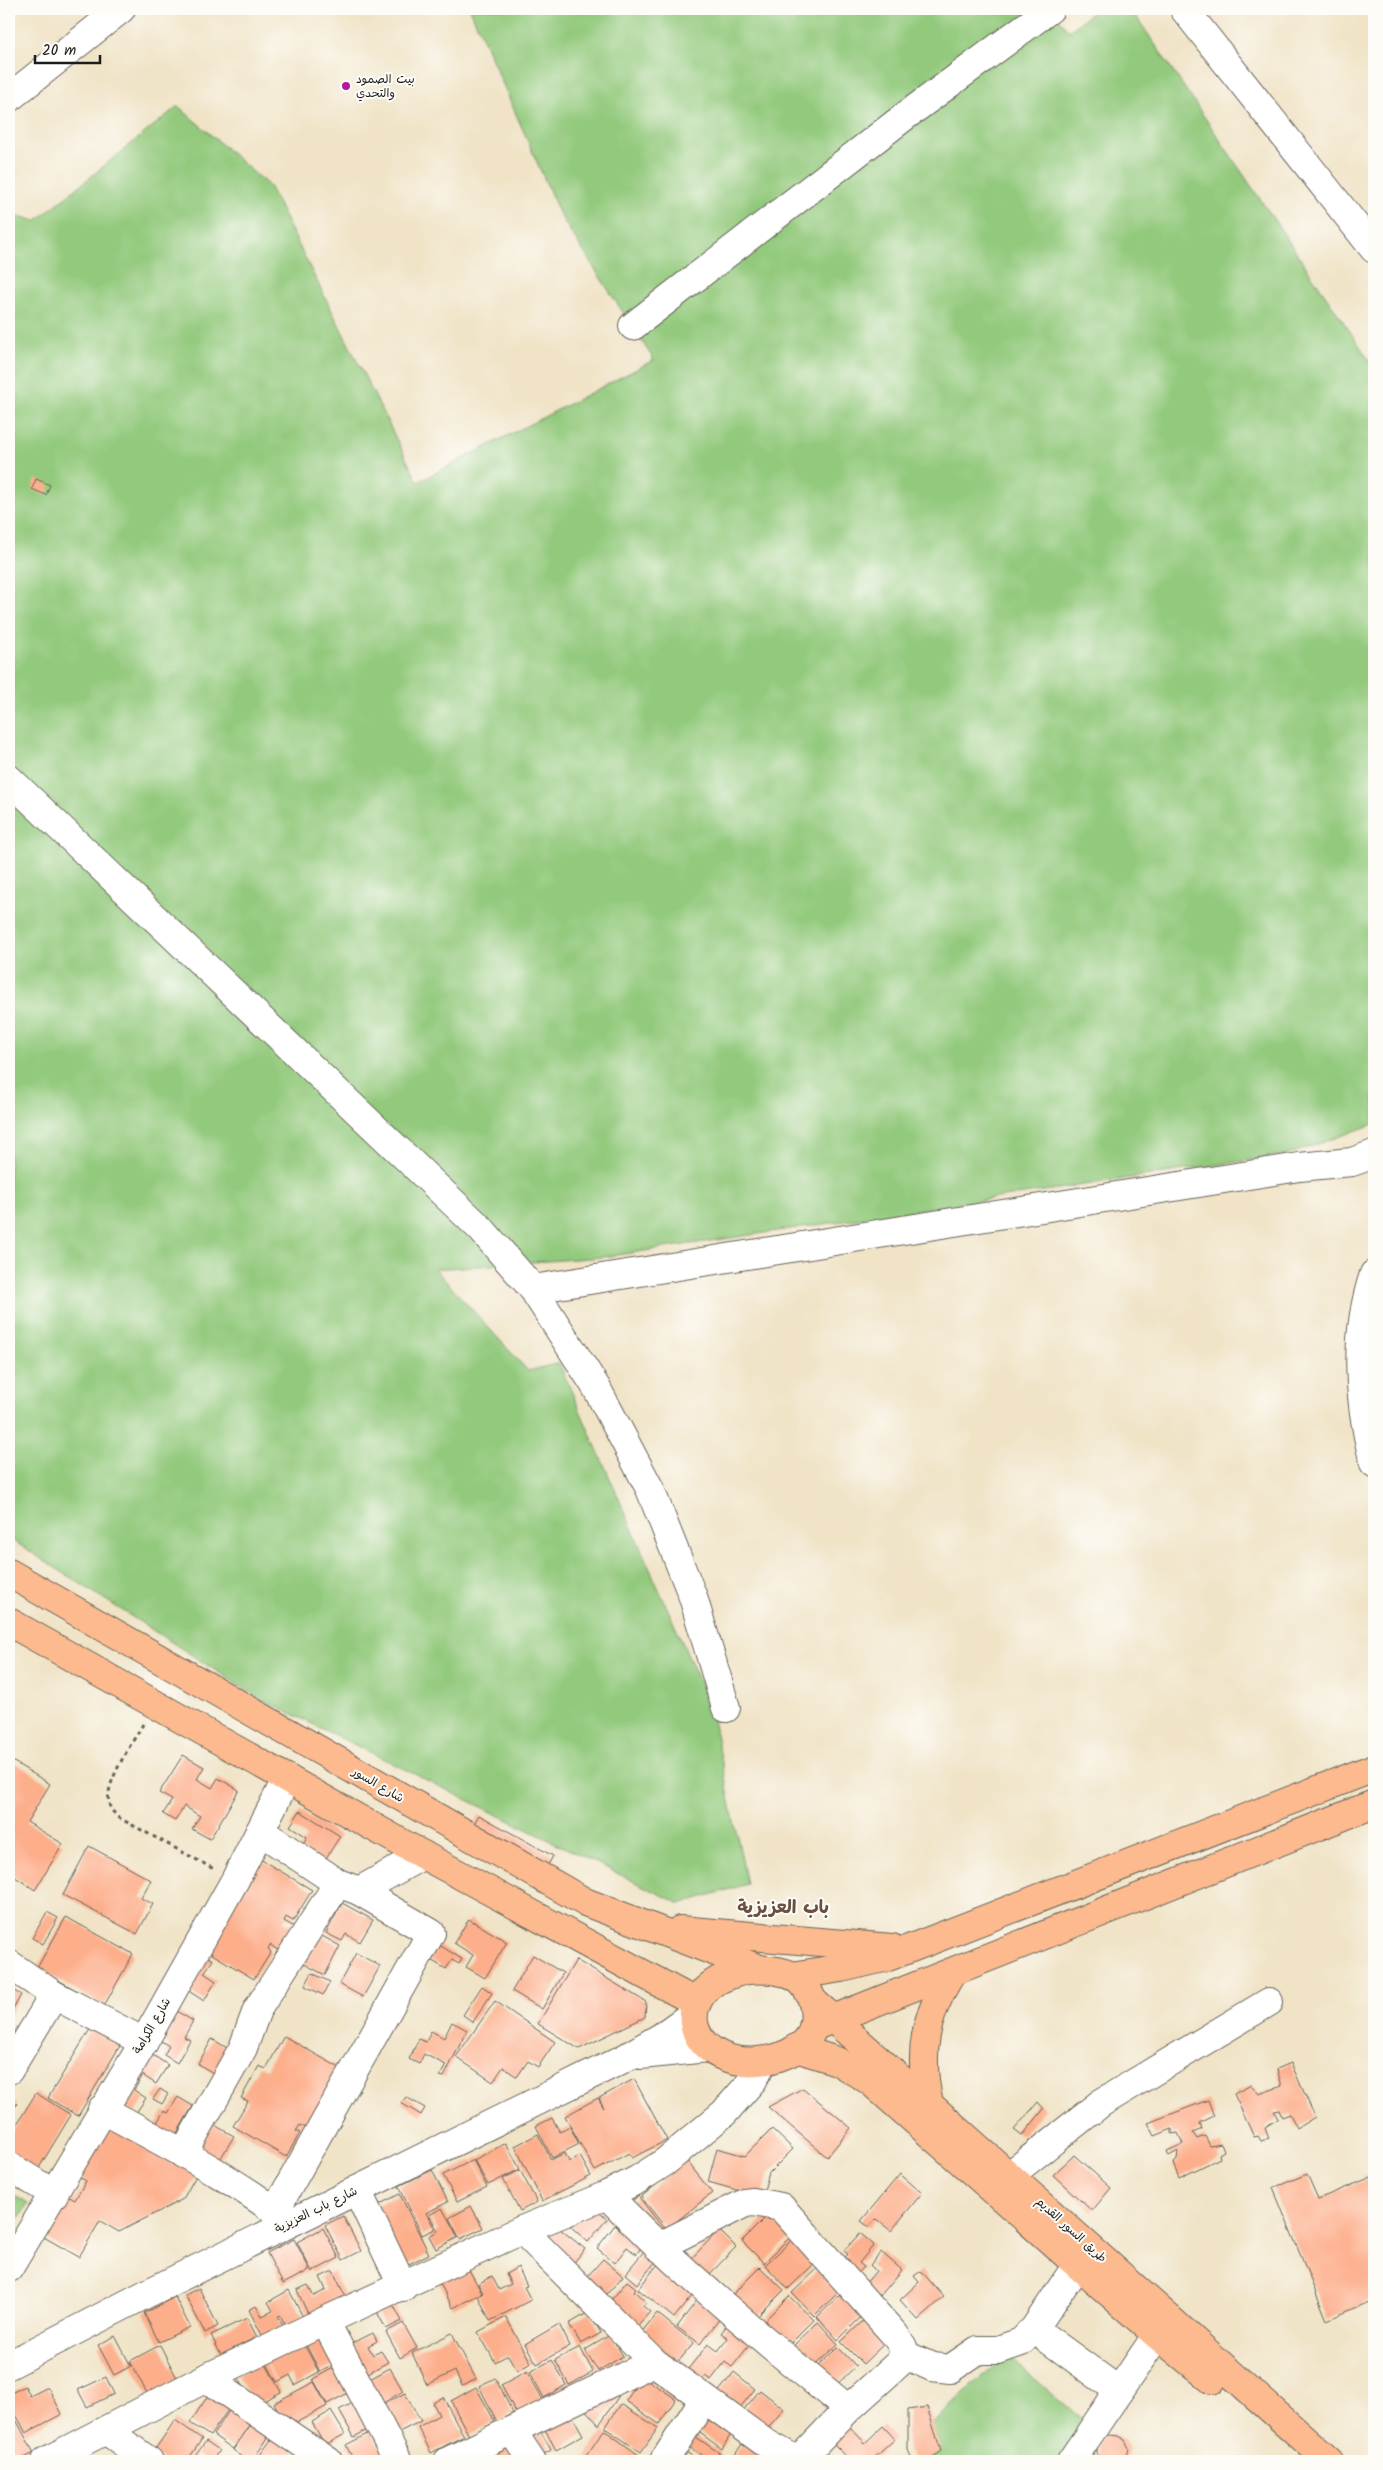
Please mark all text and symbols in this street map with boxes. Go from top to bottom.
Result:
scale bar [35,32,100,64]
text: 20 m [42,39,76,63]
place label: بيت الصمود والتحدي [356,70,415,103]
marker: بيت الصمود والتحدي [340,80,352,92]
street label: شارع السور [348,1762,407,1807]
district label: باب العزيزية [737,1894,829,1923]
street label: شارع الكرامة [128,1994,176,2058]
street label: شارع باب العزيزية [271,2182,361,2238]
street label: طريق السور القديم [1031,2193,1111,2267]

